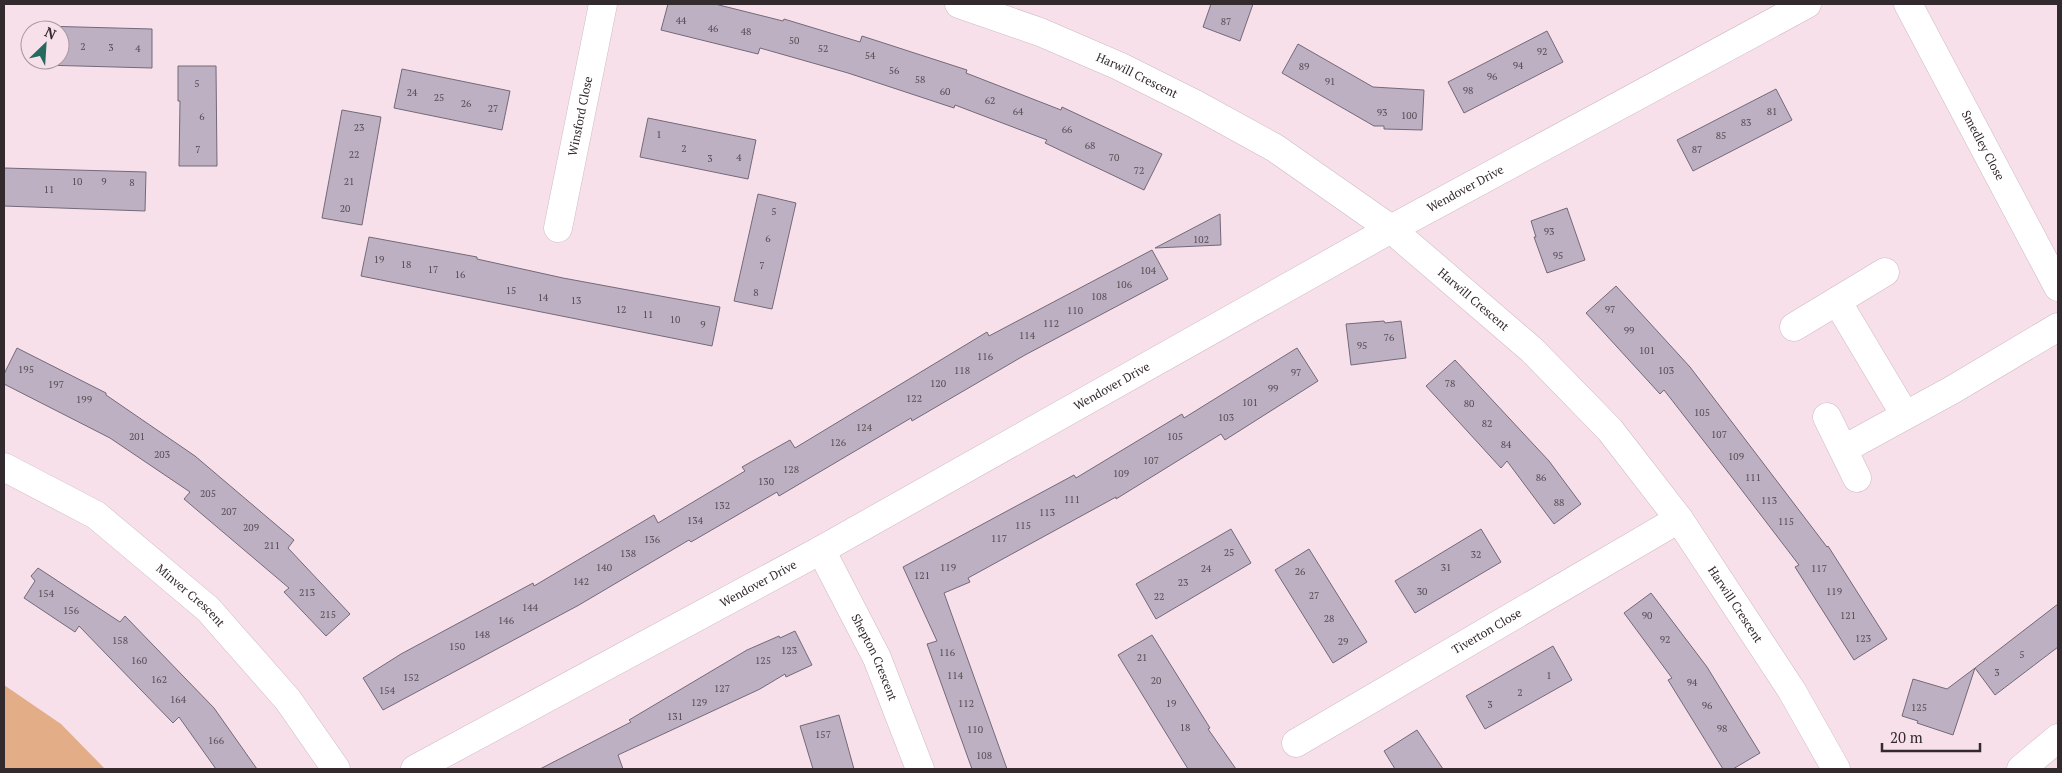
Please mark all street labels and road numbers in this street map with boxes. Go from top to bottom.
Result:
street label: Harwill Crescent [1094,49,1181,101]
street label: Winsford Close [565,75,595,157]
street label: Smedley Close [1959,108,2008,183]
street label: Wendover Drive [1424,162,1506,215]
street label: Harwill Crescent [1435,265,1513,334]
street label: Wendover Drive [1071,358,1152,413]
street label: Wendover Drive [717,557,799,610]
street label: Minver Crescent [153,561,229,630]
street label: Harwill Crescent [1705,563,1767,646]
street label: Tiverton Close [1449,605,1524,657]
street label: Shepton Crescent [848,611,901,703]

